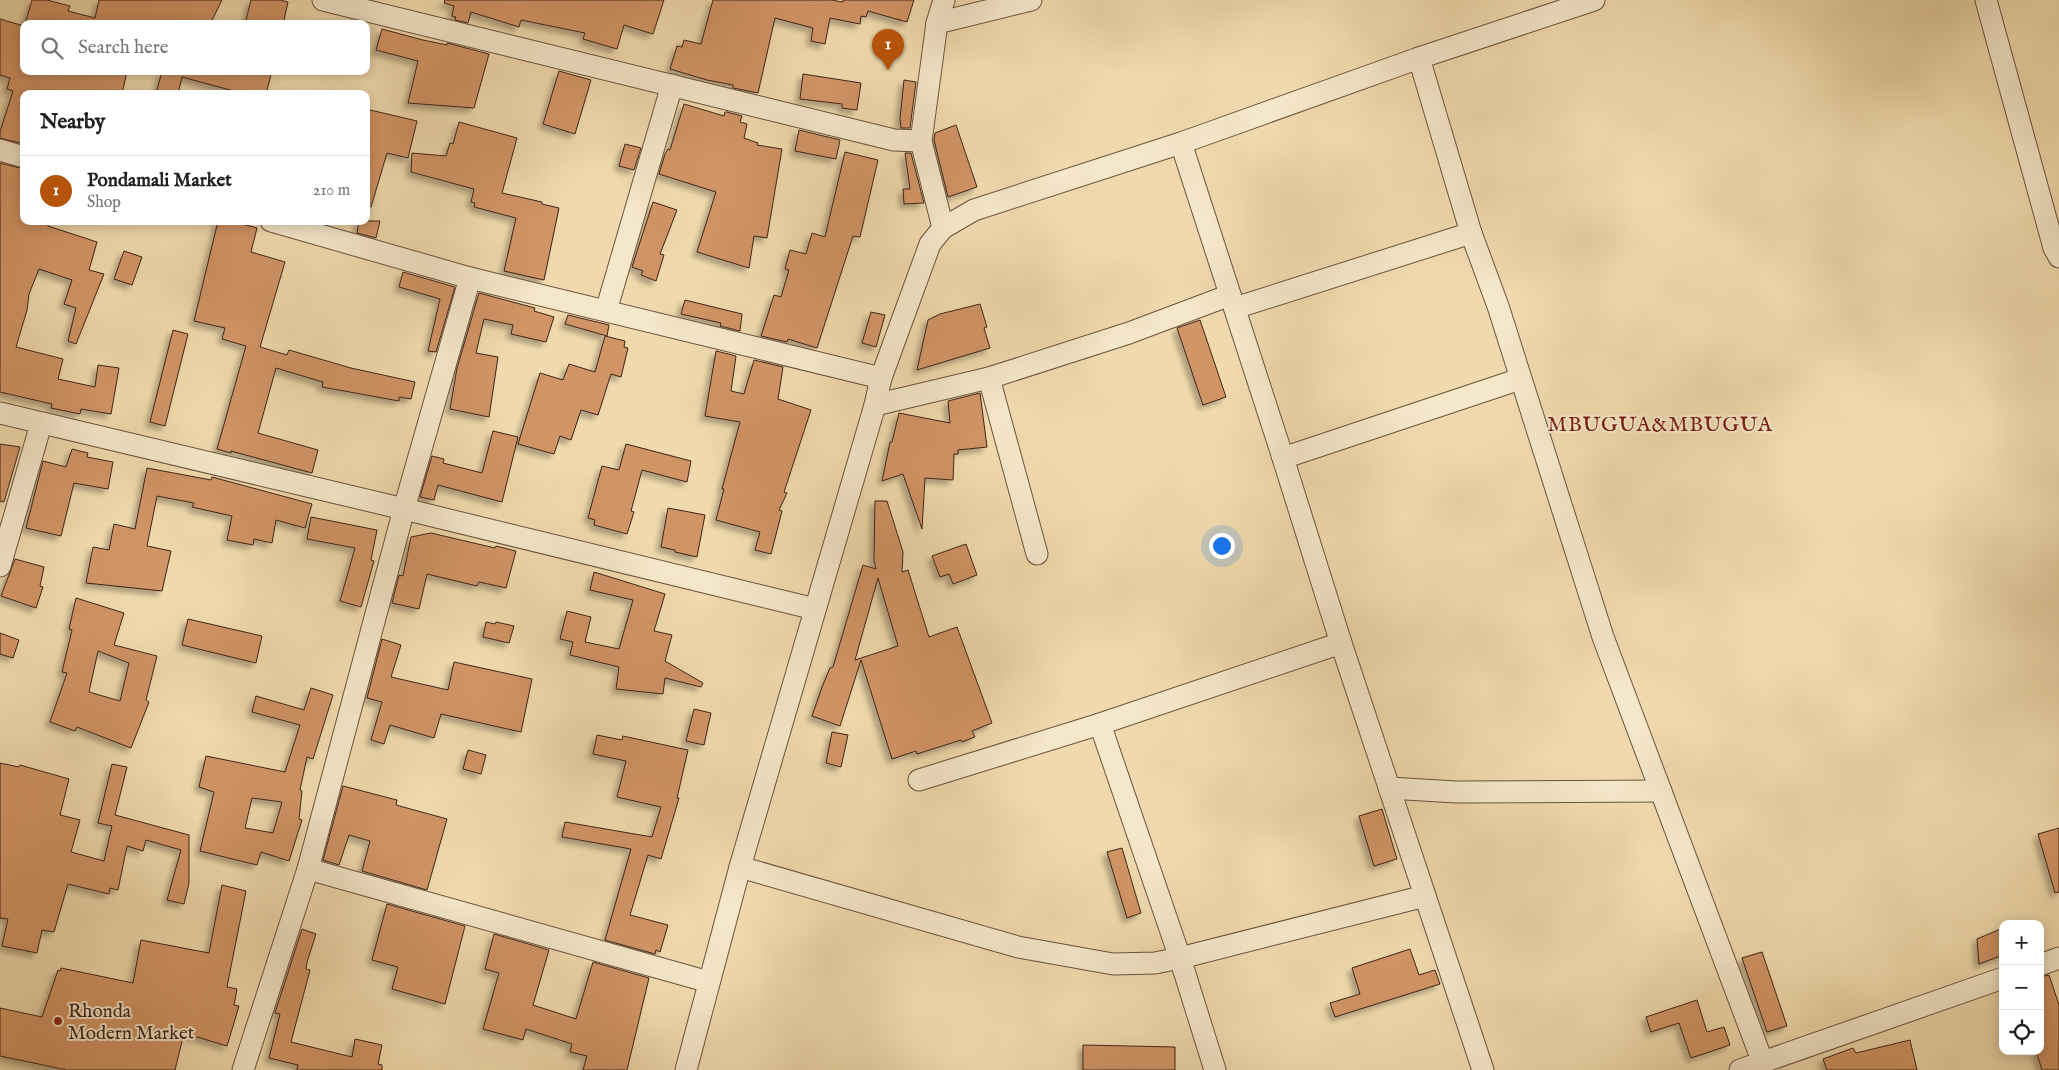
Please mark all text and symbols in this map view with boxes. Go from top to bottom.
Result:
search box [20,20,370,75]
pin: 1 [872,29,904,70]
icon: search [38,34,66,62]
text: Search here [78,36,169,60]
text: Nearby [40,109,105,136]
text: Pondamali Market [87,169,232,193]
text: 1 [53,181,59,201]
text: 210 m [313,181,350,201]
text: Shop [87,193,121,213]
district label: MBUGUA&MBUGUA [1547,412,1773,439]
your location [1209,533,1235,559]
map controls [1999,920,2044,1055]
button: + [1999,920,2044,965]
button: − [1999,965,2044,1010]
place label: Rhonda Modern Market [68,1000,195,1046]
button: locate [1999,1010,2044,1055]
marker: Rhonda Modern Market [52,1015,64,1027]

